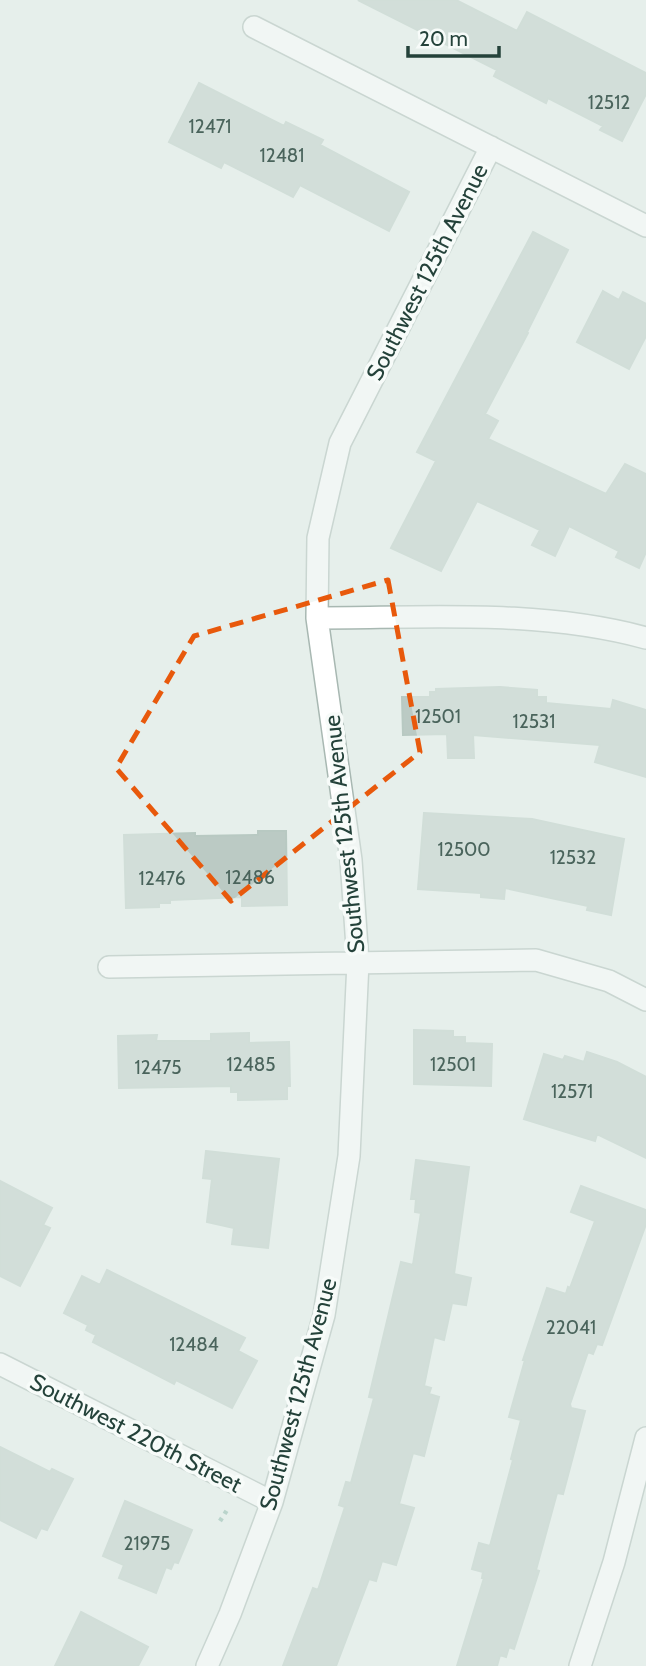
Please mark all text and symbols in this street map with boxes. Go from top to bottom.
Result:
scale bar [408,14,499,58]
text: 20 m [419,26,468,51]
house number: 12512 [588,91,630,114]
house number: 12471 [189,115,231,138]
house number: 12481 [260,144,304,167]
street label: Southwest 125th Avenue [360,159,494,385]
house number: 12501 [415,705,461,728]
house number: 12531 [513,710,555,733]
street label: Southwest 125th Avenue [318,713,370,954]
house number: 12500 [438,838,490,861]
house number: 12532 [550,846,596,869]
house number: 12486 [225,866,275,889]
house number: 12476 [138,867,186,890]
house number: 12485 [227,1053,275,1076]
house number: 12501 [430,1053,476,1076]
house number: 12475 [135,1056,181,1079]
house number: 12571 [551,1080,593,1103]
street label: Southwest 125th Avenue [254,1275,343,1513]
house number: 22041 [546,1316,596,1339]
house number: 12484 [169,1333,219,1356]
street label: Southwest 220th Street [26,1367,247,1499]
house number: 21975 [124,1532,170,1555]

